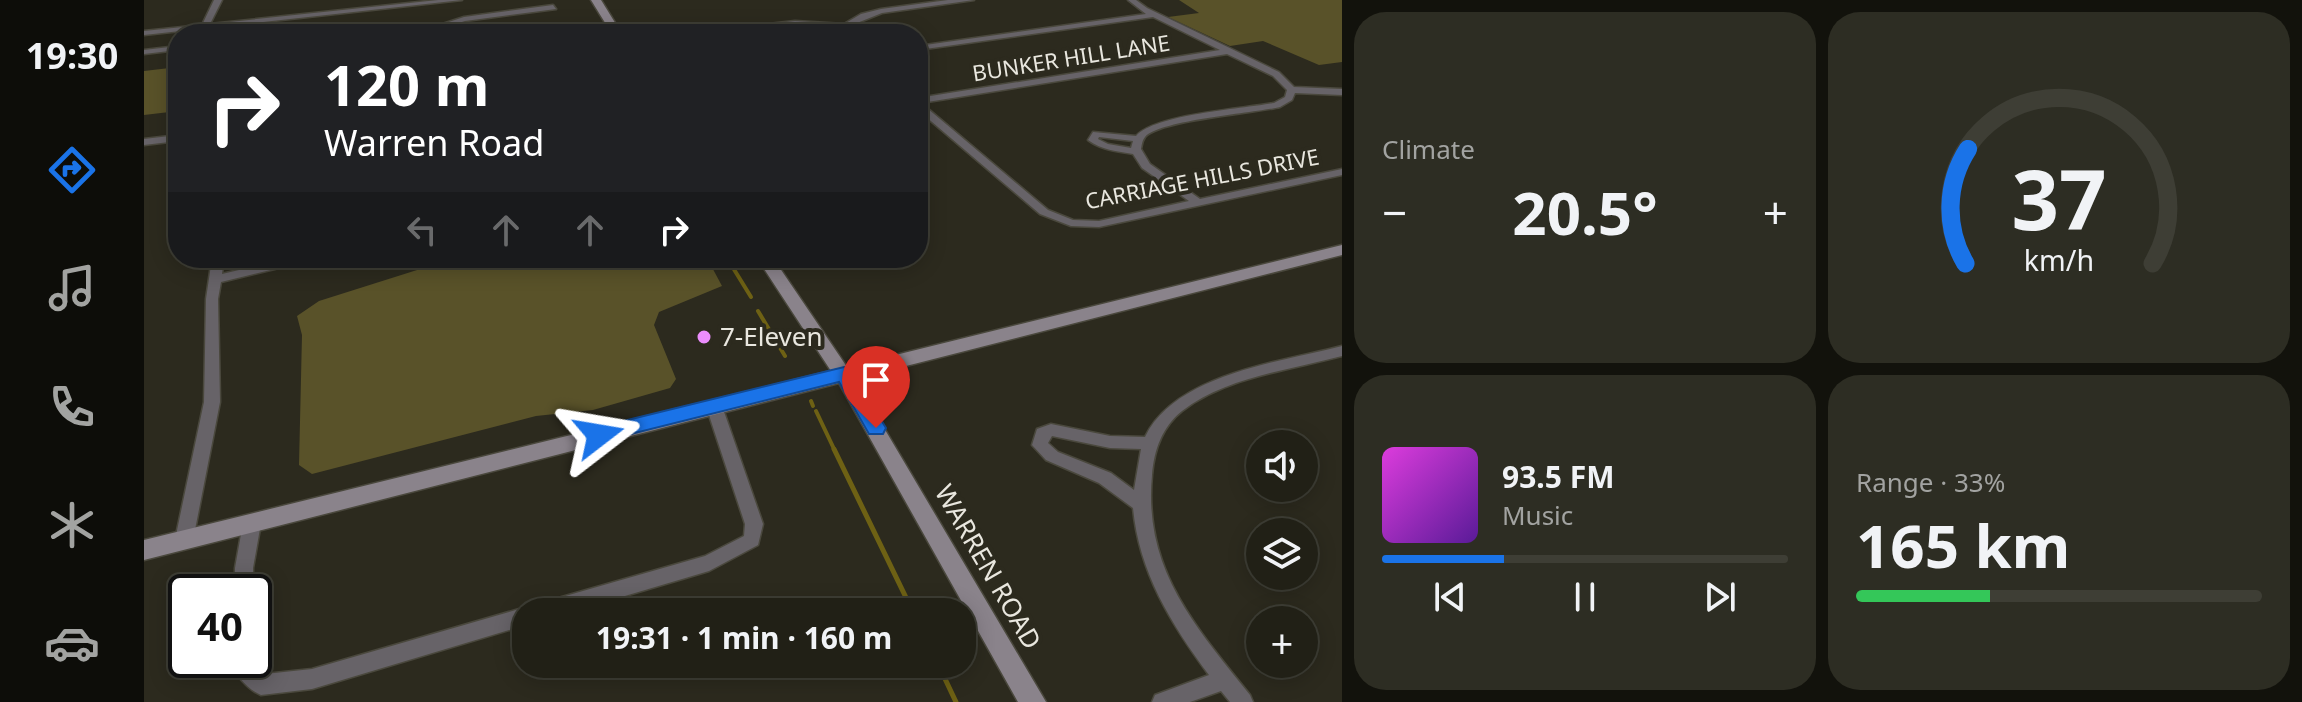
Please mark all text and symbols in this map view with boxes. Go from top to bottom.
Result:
street label: BUNKER HILL LANE [970,27,1172,87]
text: 19:30 [26,31,118,80]
text: 120 m [324,46,489,122]
icon: right [192,56,296,160]
text: Warren Road [324,118,544,167]
text: Climate [1382,131,1475,167]
text: 37 [2011,140,2107,253]
street label: CARRIAGE HILLS DRIVE [1082,141,1321,215]
icon: directions [44,142,100,198]
text: 20.5° [1512,171,1658,253]
text: − [1382,182,1407,242]
text: + [1763,182,1788,242]
icon: left [400,208,444,252]
icon: ahead [484,208,528,252]
icon: ahead [568,208,612,252]
icon: right [652,208,696,252]
text: km/h [2024,240,2094,279]
icon: music [44,260,100,316]
place label: 7-Eleven [720,318,823,354]
marker: 7-Eleven [695,328,713,346]
pin [842,346,910,428]
icon: arrive [854,358,898,402]
icon: phone [44,379,100,435]
position arrow [557,393,641,477]
map controls [1246,430,1318,678]
button: sound [1246,430,1318,502]
text: 93.5 FM [1502,456,1614,497]
text: Range · 33% [1856,464,2005,500]
street label: WARREN ROAD [927,478,1051,655]
icon: climate [44,497,100,553]
text: Music [1502,497,1573,533]
text: 165 km [1856,504,2070,586]
button: layers [1246,518,1318,590]
speed limit sign: 40 [168,574,272,678]
icon: previous [1428,575,1472,619]
icon: pause [1563,575,1607,619]
icon: next [1698,575,1742,619]
button: + [1246,606,1318,678]
icon: car [44,615,100,671]
text: 19:31 · 1 min · 160 m [596,617,892,658]

